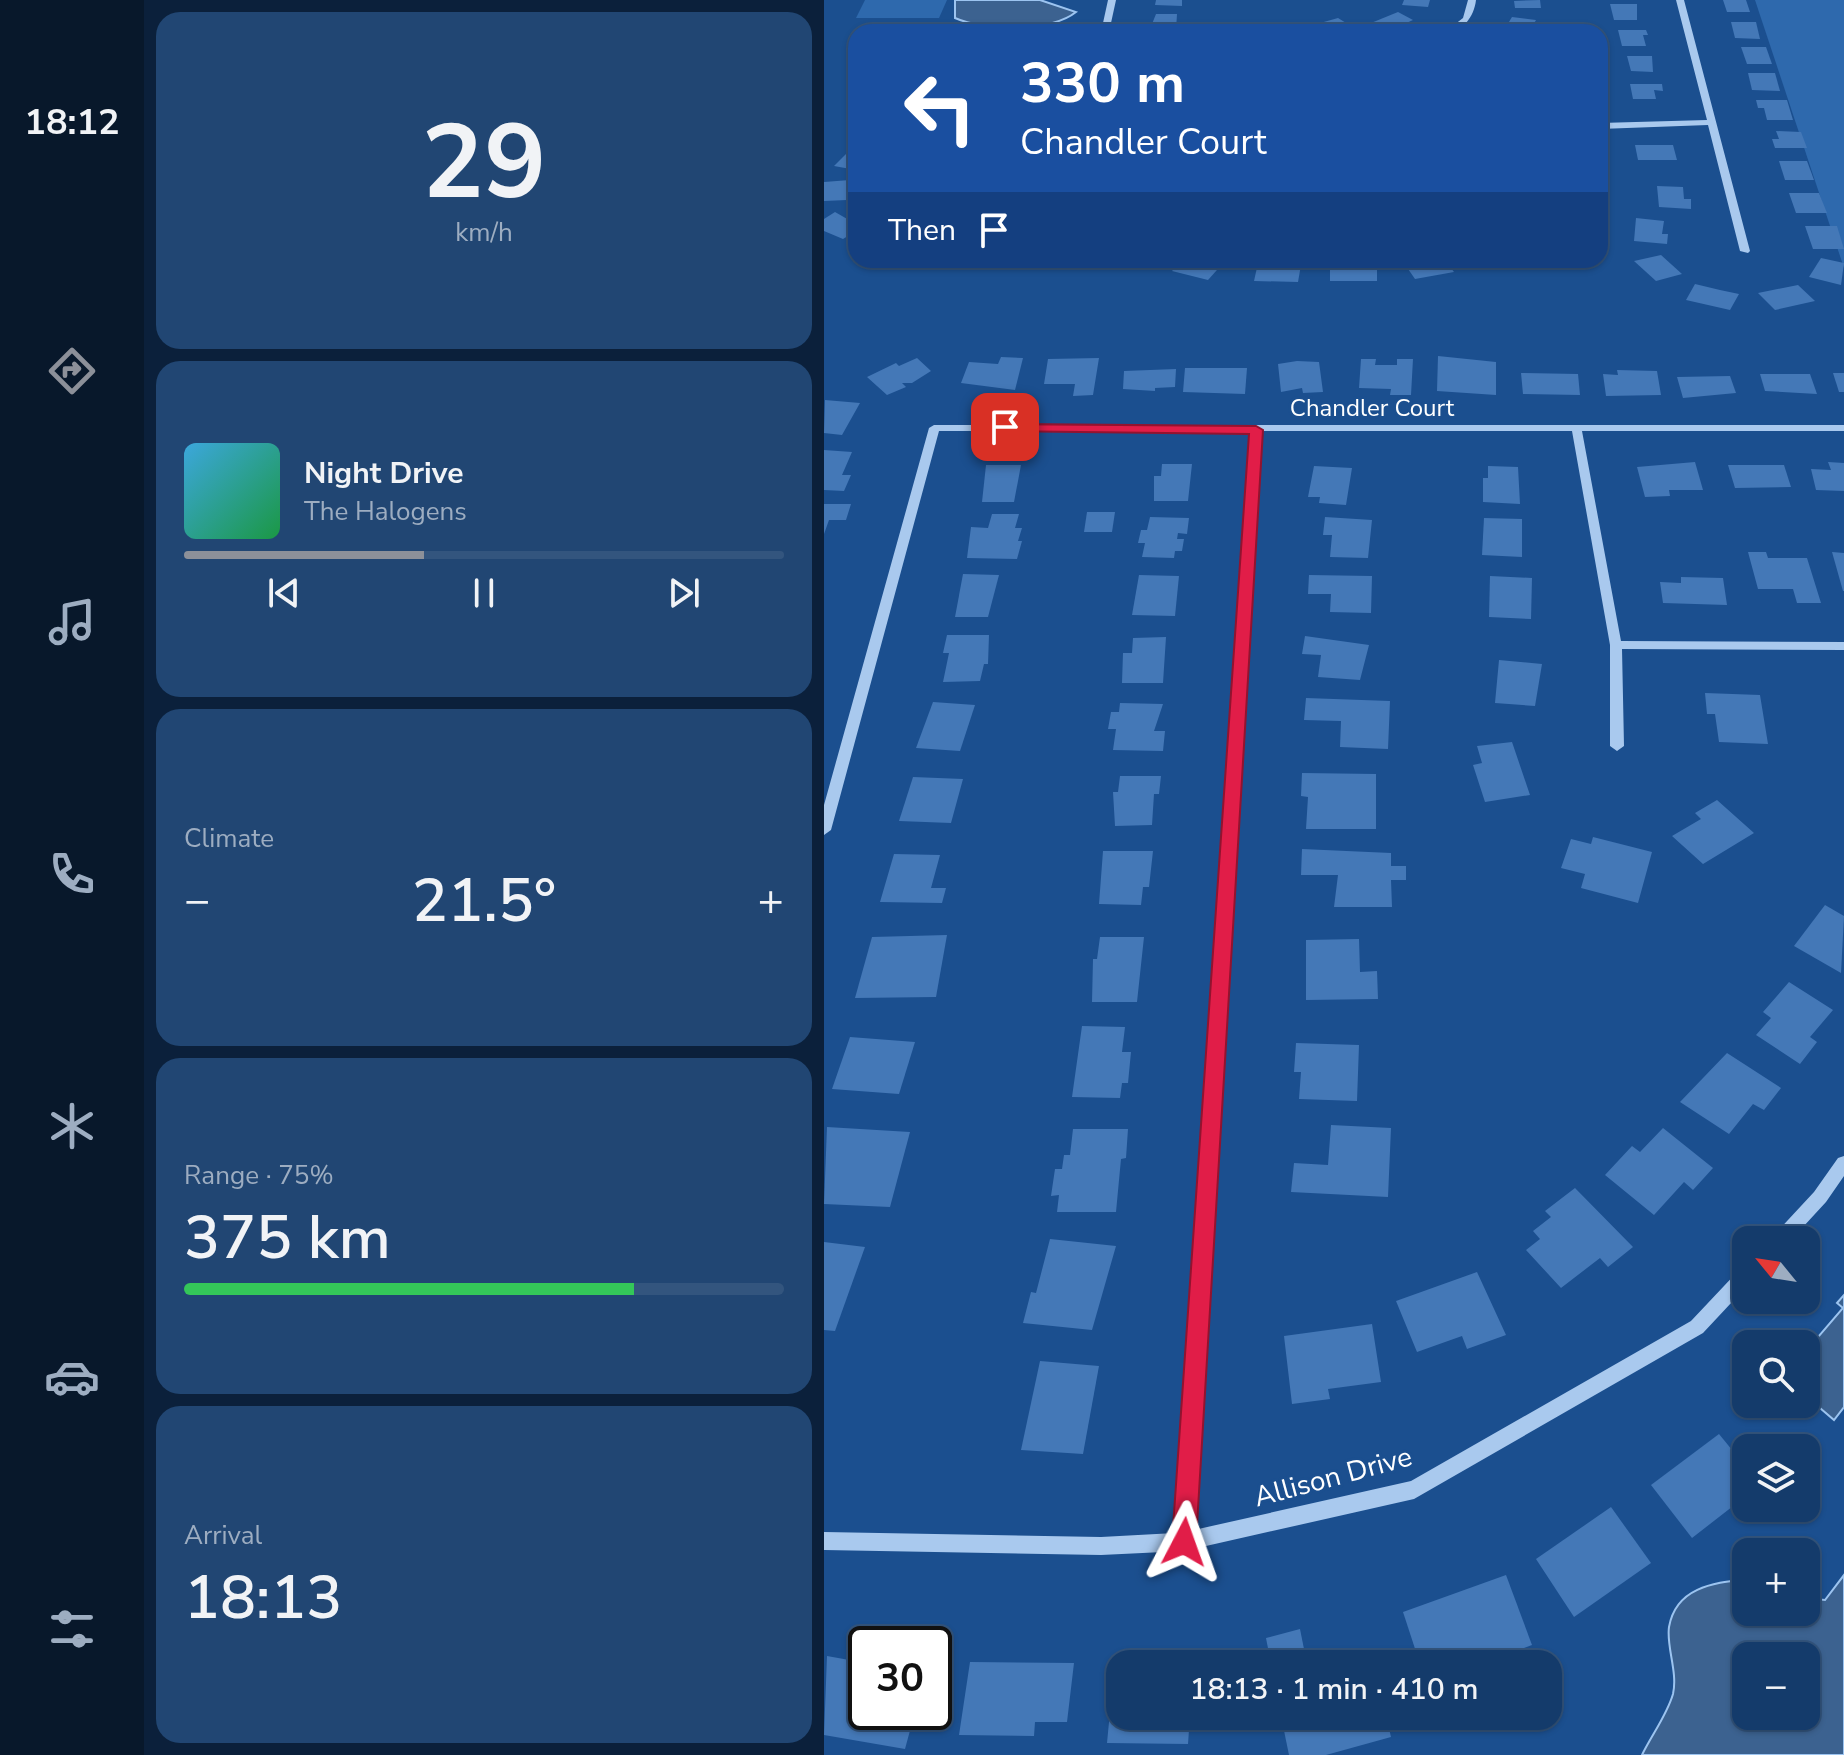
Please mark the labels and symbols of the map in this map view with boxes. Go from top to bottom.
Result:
street label: Chandler Court [1290,392,1455,424]
pin [971,393,1039,461]
north arrow [1732,1226,1820,1314]
street label: Allison Drive [1250,1438,1416,1516]
position arrow [1142,1500,1226,1584]
speed limit sign: 30 [848,1626,952,1730]

